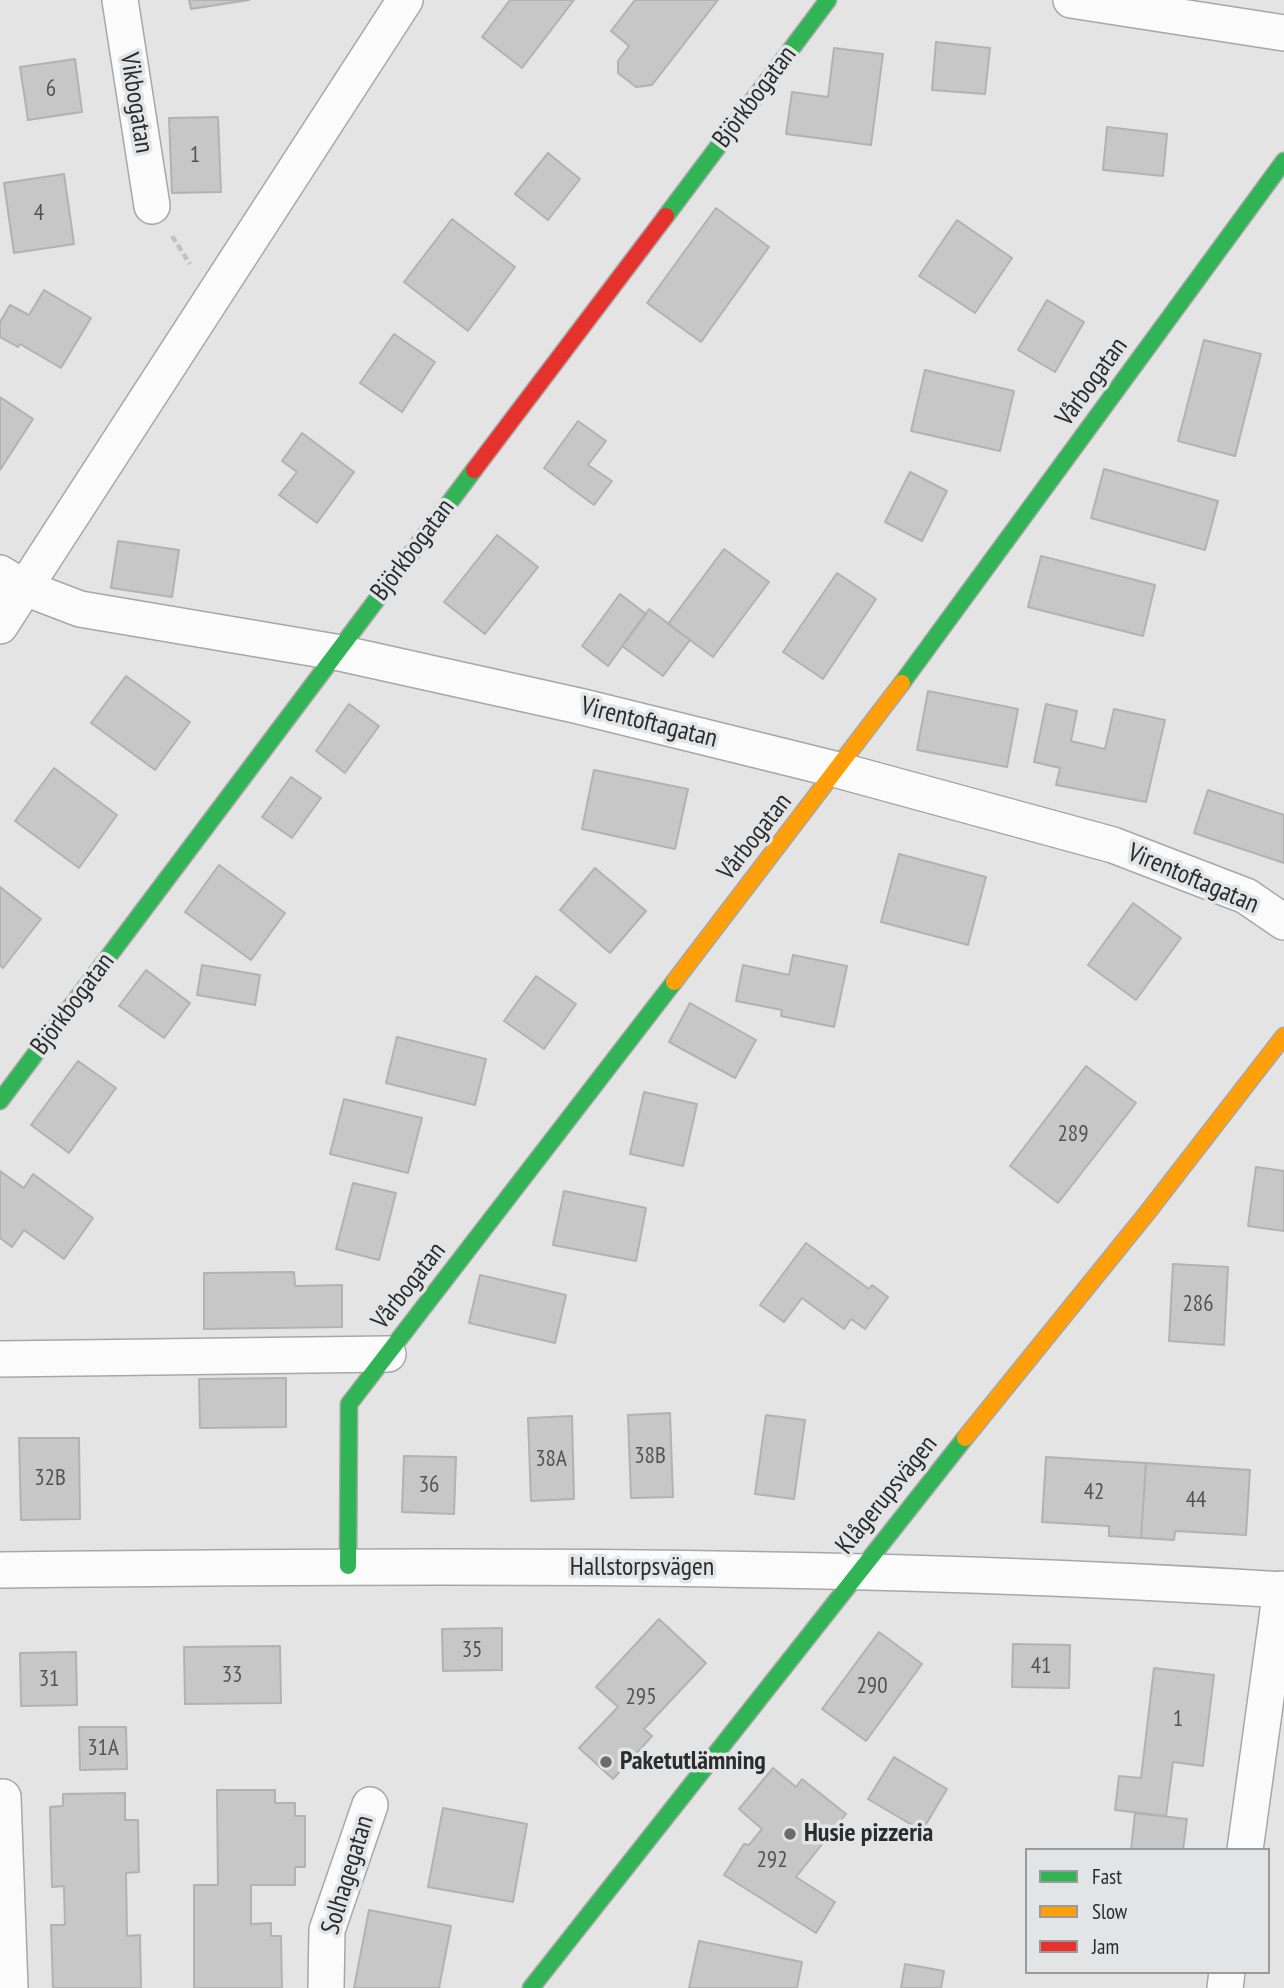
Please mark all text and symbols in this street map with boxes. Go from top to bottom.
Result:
street label: Björkbogatan [707,40,803,154]
street label: Vikbogatan [113,51,159,155]
house number: 6 [46,75,56,103]
house number: 1 [190,141,200,169]
house number: 4 [34,199,44,227]
street label: Vårbogatan [1049,332,1135,432]
street label: Björkbogatan [365,493,461,607]
street label: Virentoftagatan [578,691,720,755]
street label: Vårbogatan [711,787,799,887]
street label: Virentoftagatan [1123,837,1263,921]
street label: Björkbogatan [25,947,121,1061]
house number: 289 [1057,1120,1089,1148]
street label: Vårbogatan [365,1236,453,1336]
house number: 286 [1182,1290,1214,1318]
street label: Klågerupsvägen [830,1429,944,1561]
house number: 38B [634,1442,666,1470]
house number: 38A [535,1445,567,1473]
house number: 32B [34,1464,66,1492]
house number: 36 [419,1471,439,1499]
house number: 42 [1084,1478,1104,1506]
house number: 44 [1186,1486,1206,1514]
street label: Hallstorpsvägen [570,1552,714,1584]
house number: 35 [462,1636,482,1664]
house number: 41 [1031,1652,1051,1680]
house number: 33 [222,1661,242,1689]
house number: 31 [39,1665,59,1693]
house number: 290 [856,1672,888,1700]
house number: 295 [625,1683,657,1711]
house number: 1 [1173,1705,1183,1733]
house number: 31A [87,1734,119,1762]
place label: Paketutlämning [620,1746,766,1778]
marker: Paketutlämning [598,1754,614,1770]
street label: Solhagegatan [315,1812,381,1938]
place label: Husie pizzeria [804,1818,933,1850]
marker: Husie pizzeria [782,1826,798,1842]
house number: 292 [756,1846,788,1874]
legend [1025,1848,1270,1974]
text: Fast [1092,1863,1122,1890]
text: Slow [1092,1898,1127,1925]
text: Jam [1092,1933,1119,1960]

